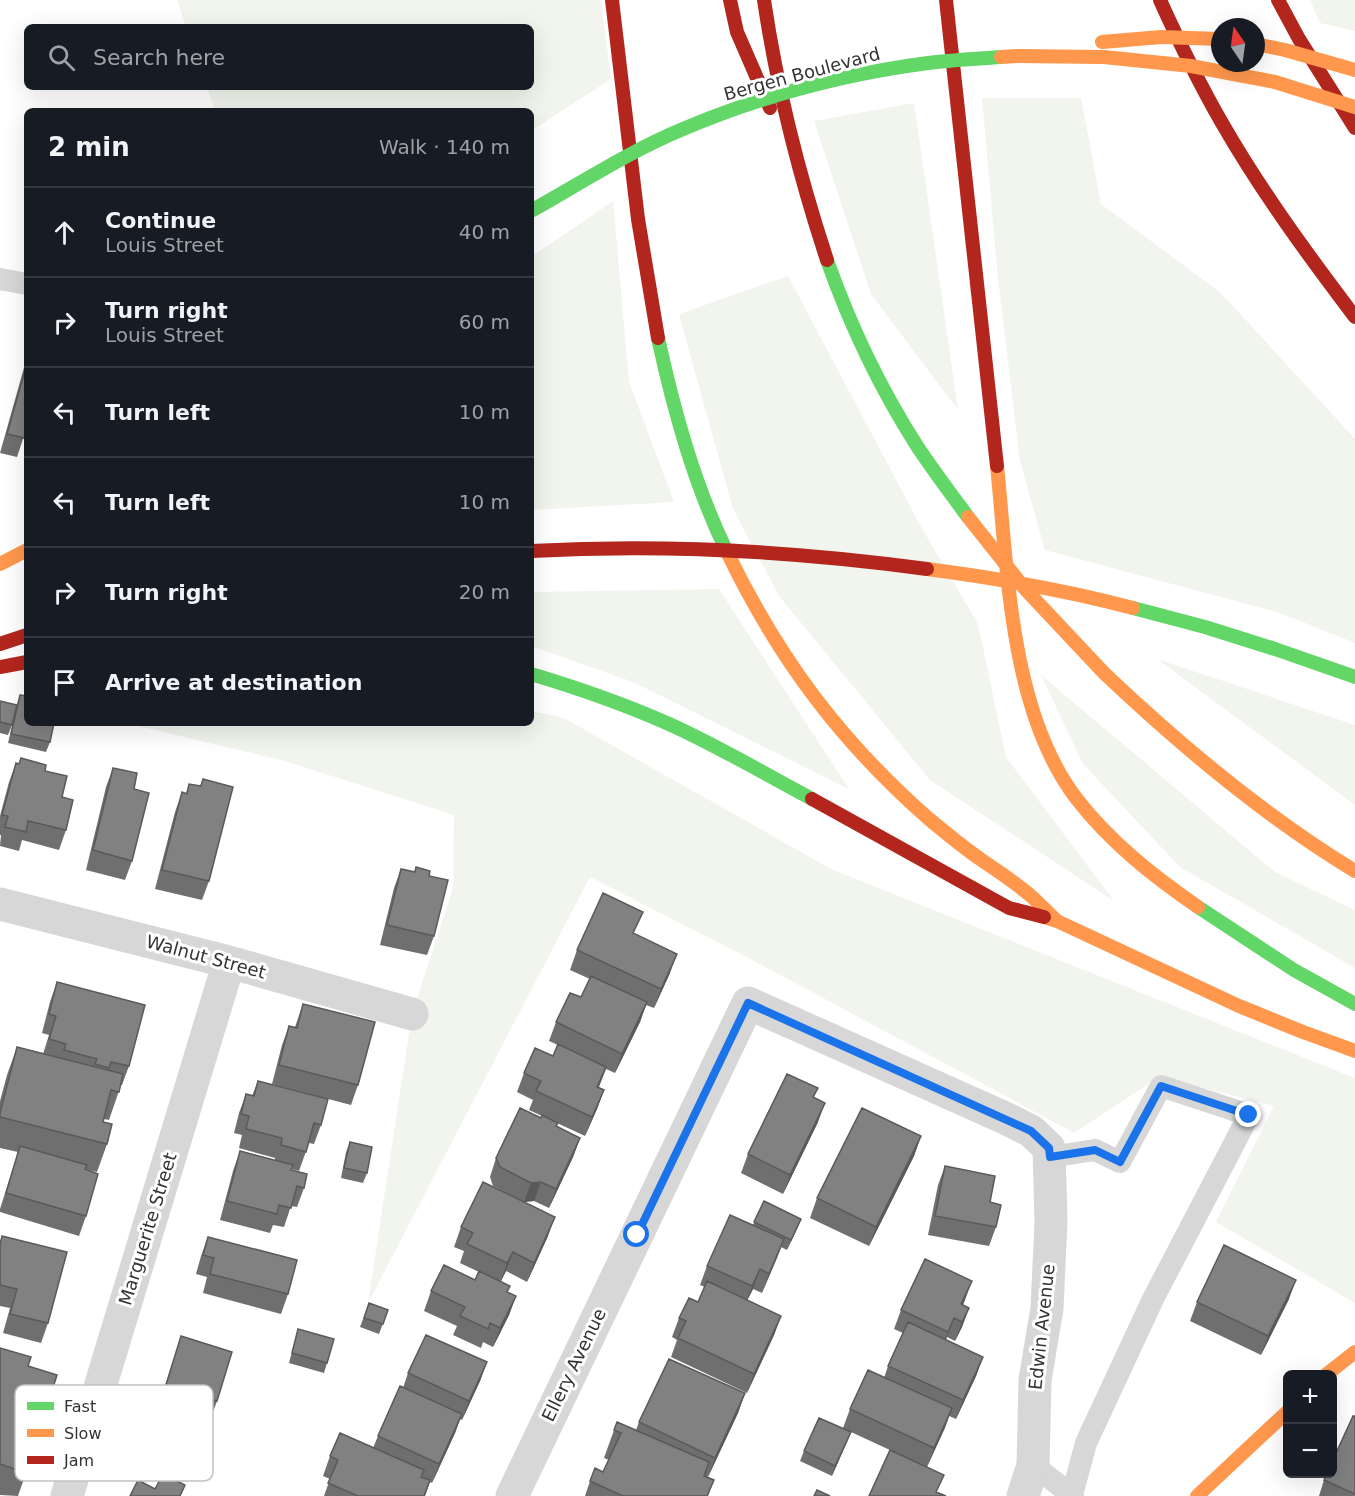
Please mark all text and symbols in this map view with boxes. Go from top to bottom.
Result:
north arrow [1211,18,1265,72]
search box [24,24,534,90]
icon: search [45,41,78,74]
street label: Bergen Boulevard [721,43,882,105]
text: Search here [93,45,225,70]
text: 2 min [48,132,130,162]
text: Walk · 140 m [379,135,510,159]
text: Continue [105,208,216,233]
icon: ahead [48,216,81,249]
text: 40 m [459,220,510,244]
text: Louis Street [105,233,224,257]
text: Turn right [105,298,228,323]
icon: right [48,306,81,339]
text: 60 m [459,310,510,334]
text: Louis Street [105,323,224,347]
icon: left [48,396,81,429]
text: Turn left [105,400,210,425]
text: 10 m [459,400,510,424]
icon: left [48,486,81,519]
text: Turn left [105,490,210,515]
text: 10 m [459,490,510,514]
icon: right [48,576,81,609]
text: Turn right [105,580,228,605]
text: 20 m [459,580,510,604]
icon: arrive [48,666,81,699]
text: Arrive at destination [105,670,362,695]
street label: Walnut Street [144,930,268,983]
route end [1235,1101,1261,1127]
street label: Marguerite Street [114,1150,181,1308]
route start [623,1221,649,1247]
street label: Edwin Avenue [1024,1263,1059,1391]
street label: Ellery Avenue [537,1305,610,1425]
map controls [1283,1370,1337,1478]
button: + [1283,1370,1337,1424]
legend [15,1385,213,1481]
text: Fast [64,1397,96,1416]
text: Slow [64,1424,101,1443]
button: − [1283,1424,1337,1478]
text: Jam [63,1451,94,1470]

